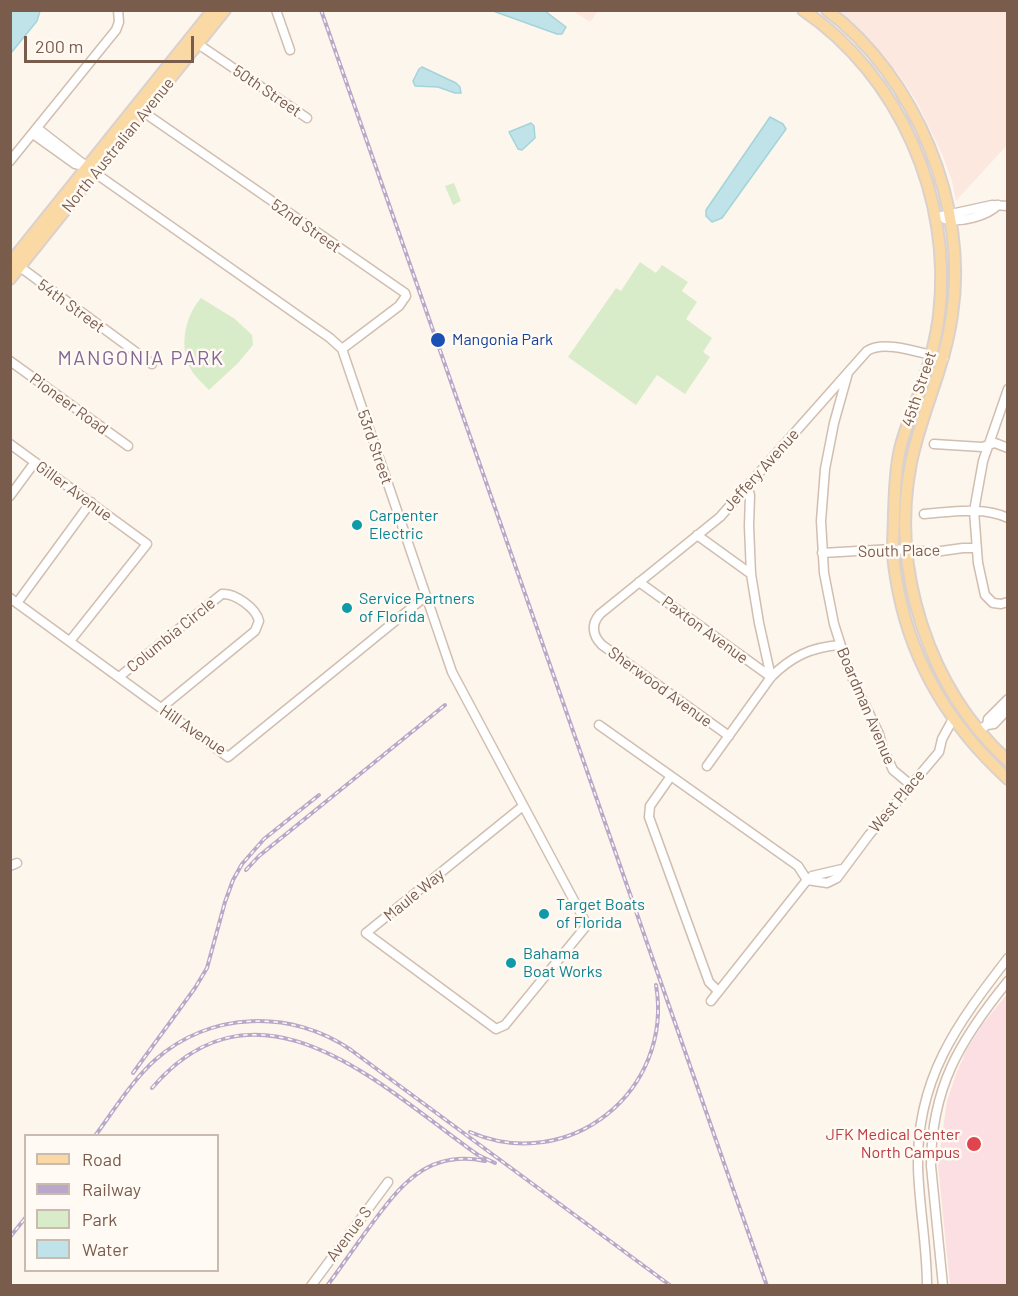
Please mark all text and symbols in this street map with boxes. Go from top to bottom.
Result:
scale bar [27,24,196,62]
text: 200 m [35,35,83,57]
street label: 50th Street [229,61,305,121]
street label: North Australian Avenue [58,74,178,216]
street label: 52nd Street [267,195,345,257]
street label: 54th Street [34,275,108,337]
place label: Mangonia Park [452,330,553,350]
marker: Mangonia Park [429,331,447,349]
district label: MANGONIA PARK [58,346,224,370]
street label: 45th Street [898,349,940,429]
street label: Pioneer Road [26,369,112,439]
street label: 53rd Street [353,407,397,487]
street label: Jeffery Avenue [719,425,803,515]
street label: Giller Avenue [32,457,116,525]
place label: Carpenter Electric [369,506,438,544]
marker: Carpenter Electric [350,518,364,532]
street label: South Place [858,541,940,561]
place label: Service Partners of Florida [359,589,475,627]
street label: Paxton Avenue [658,592,752,668]
street label: Columbia Circle [123,594,219,676]
marker: Service Partners of Florida [340,601,354,615]
street label: Sherwood Avenue [604,643,716,731]
street label: Boardman Avenue [833,644,899,768]
street label: Hill Avenue [156,701,230,759]
street label: West Place [865,766,929,836]
street label: Maule Way [380,865,448,925]
place label: Target Boats of Florida [556,895,645,933]
marker: Target Boats of Florida [537,907,551,921]
place label: Bahama Boat Works [523,944,602,982]
marker: Bahama Boat Works [504,956,518,970]
place label: JFK Medical Center North Campus [826,1125,960,1163]
legend [24,1134,219,1272]
marker: JFK Medical Center North Campus [965,1135,983,1153]
text: Road [82,1148,122,1170]
text: Railway [82,1178,141,1200]
street label: Avenue S [322,1203,376,1265]
text: Park [82,1208,117,1230]
text: Water [82,1238,129,1260]

